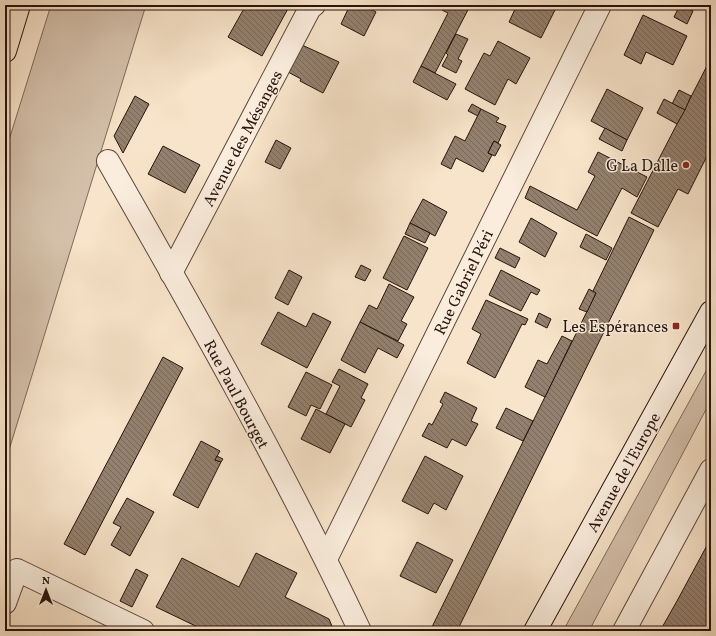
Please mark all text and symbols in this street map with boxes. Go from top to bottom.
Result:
street label: Avenue des Mésanges [199,67,289,211]
place label: G La Dalle [606,156,678,178]
marker: G La Dalle [681,160,691,170]
street label: Rue Gabriel Péri [430,227,500,339]
place label: Les Espérances [562,317,668,339]
marker: Les Espérances [671,321,681,331]
street label: Rue Paul Bourget [197,337,273,454]
street label: Avenue de l'Europe [583,409,667,537]
north arrow [26,570,66,610]
text: N [42,574,50,589]

